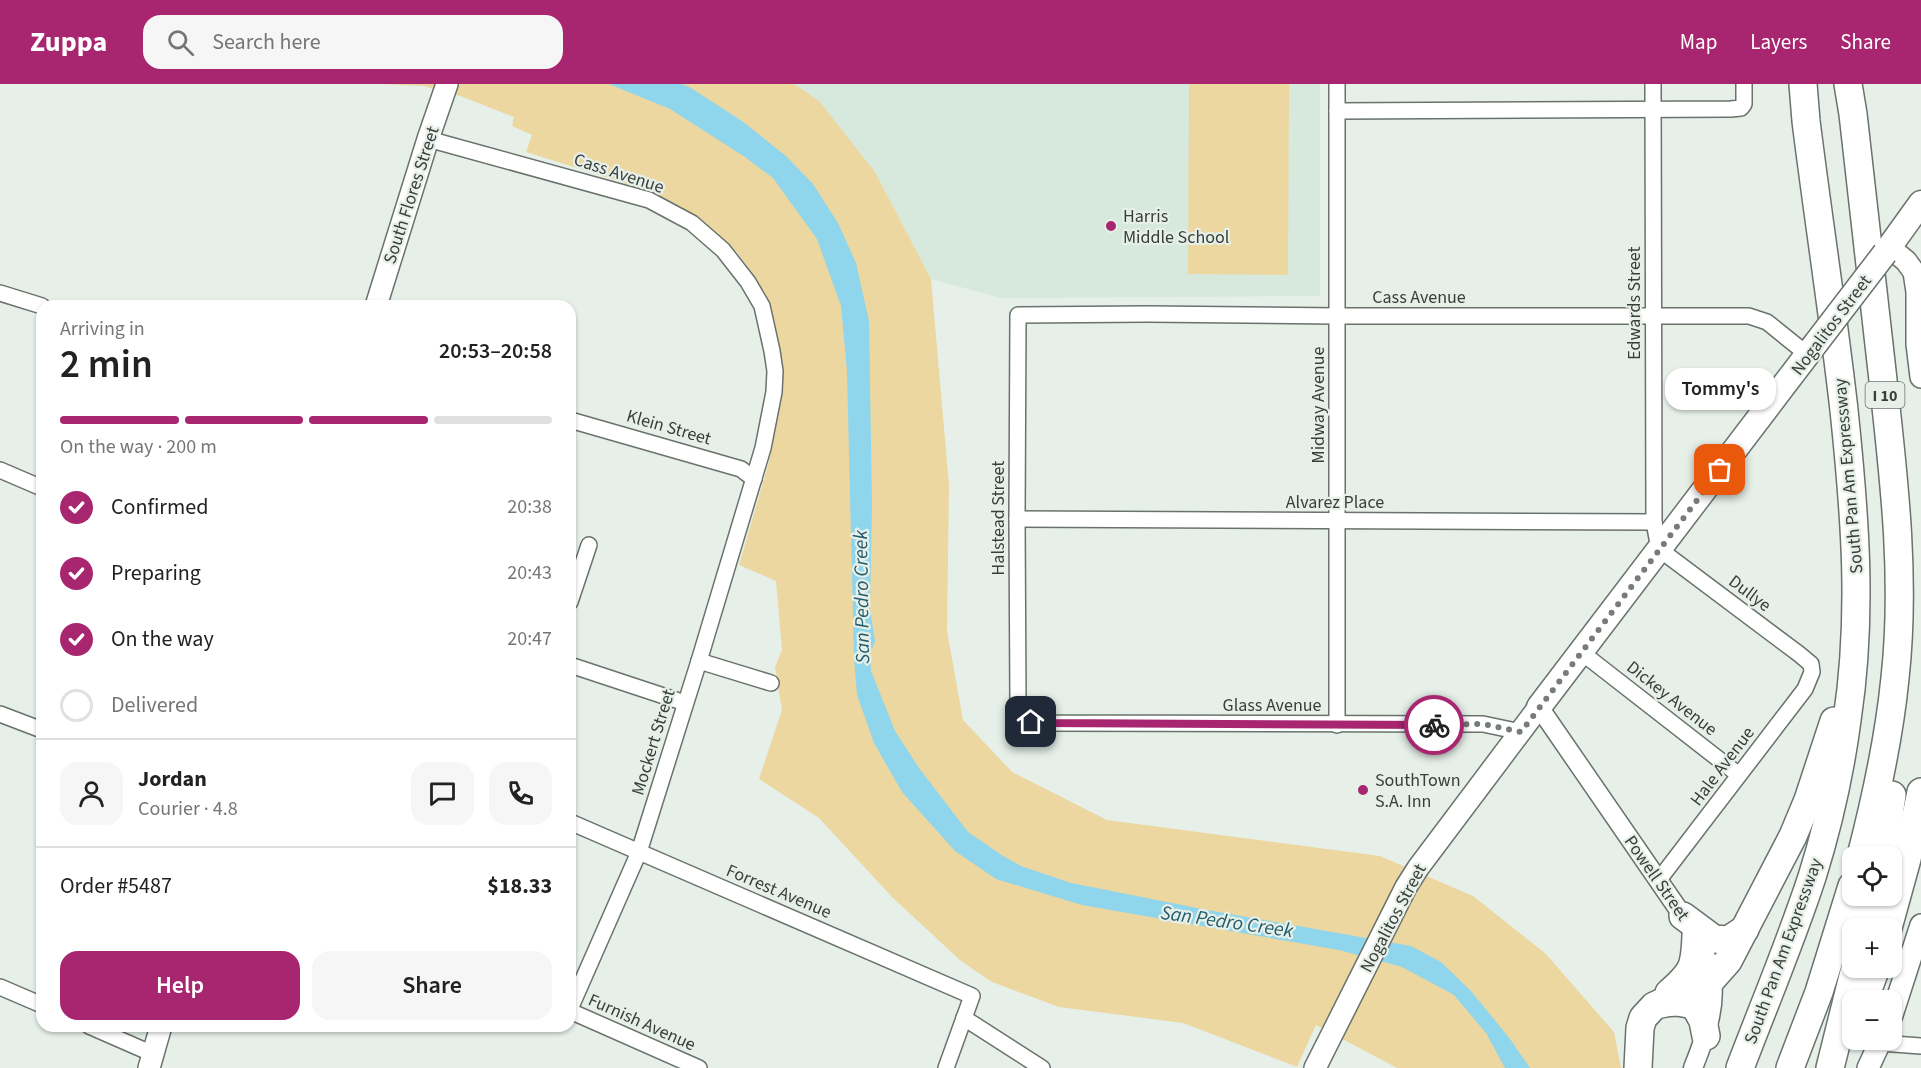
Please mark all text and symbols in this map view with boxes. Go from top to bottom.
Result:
search box [143,15,563,69]
text: Zuppa [30,22,107,62]
icon: search [164,26,197,59]
text: Search here [212,26,321,58]
text: Map [1680,27,1717,57]
text: Layers [1750,27,1807,57]
text: Share [1840,27,1891,57]
street label: South Flores Street [377,123,445,267]
street label: Cass Avenue [571,147,667,200]
place label: Harris Middle School [1123,204,1229,250]
marker: Harris Middle School [1104,219,1118,233]
street label: Edwards Street [1622,246,1647,360]
street label: Nogalitos Street [1785,270,1878,381]
street label: Cass Avenue [1372,285,1466,310]
text: Arriving in [60,315,145,343]
text: 20:53–20:58 [439,335,552,367]
text: 2 min [60,337,153,393]
street label: Midway Avenue [1306,347,1331,463]
callout: Tommy's [1664,368,1776,410]
text: Tommy's [1682,375,1759,403]
street label: South Pan Am Expressway [1827,377,1869,575]
road number: I 10 [1866,382,1904,408]
street label: Klein Street [624,403,714,451]
text: On the way · 200 m [60,433,217,461]
pin [1694,444,1745,495]
icon: bag [1703,453,1736,486]
street label: Halstead Street [986,461,1011,575]
street label: Alvarez Place [1286,490,1384,515]
icon: check [60,491,93,524]
text: Confirmed [111,491,208,523]
text: 20:38 [507,493,552,521]
water label: San Pedro Creek [847,529,877,664]
icon: check [60,557,93,590]
text: Preparing [111,557,201,589]
text: 20:43 [507,559,552,587]
street label: Dullye [1723,569,1776,618]
icon: check [60,623,93,656]
text: On the way [111,623,214,655]
text: 20:47 [507,625,552,653]
street label: Dickey Avenue [1621,655,1722,742]
street label: Mockert Street [626,686,681,798]
text: Delivered [111,689,198,721]
street label: Glass Avenue [1223,693,1322,718]
courier [1404,695,1464,755]
pin [1005,696,1056,747]
icon: home [1014,705,1047,738]
icon: bike [1418,709,1451,742]
street label: Hale Avenue [1684,721,1761,811]
button: person [60,762,123,825]
button: chat [411,762,474,825]
button: phone [489,762,552,825]
text: Jordan [138,763,207,795]
place label: SouthTown S.A. Inn [1375,768,1461,814]
marker: SouthTown S.A. Inn [1356,783,1370,797]
text: Courier · 4.8 [138,795,238,823]
street label: Powell Street [1618,831,1695,926]
map controls [1842,846,1902,1050]
button: locate [1842,846,1902,906]
street label: South Pan Am Expressway [1738,854,1829,1048]
street label: Forrest Avenue [722,858,835,925]
street label: Nogalitos Street [1354,859,1433,977]
text: Order #5487 [60,870,172,902]
text: $18.33 [487,870,552,902]
water label: San Pedro Creek [1159,899,1295,945]
button: + [1842,918,1902,978]
button: Help [60,951,300,1020]
button: Share [312,951,552,1020]
street label: Furnish Avenue [584,988,700,1057]
button: − [1842,990,1902,1050]

